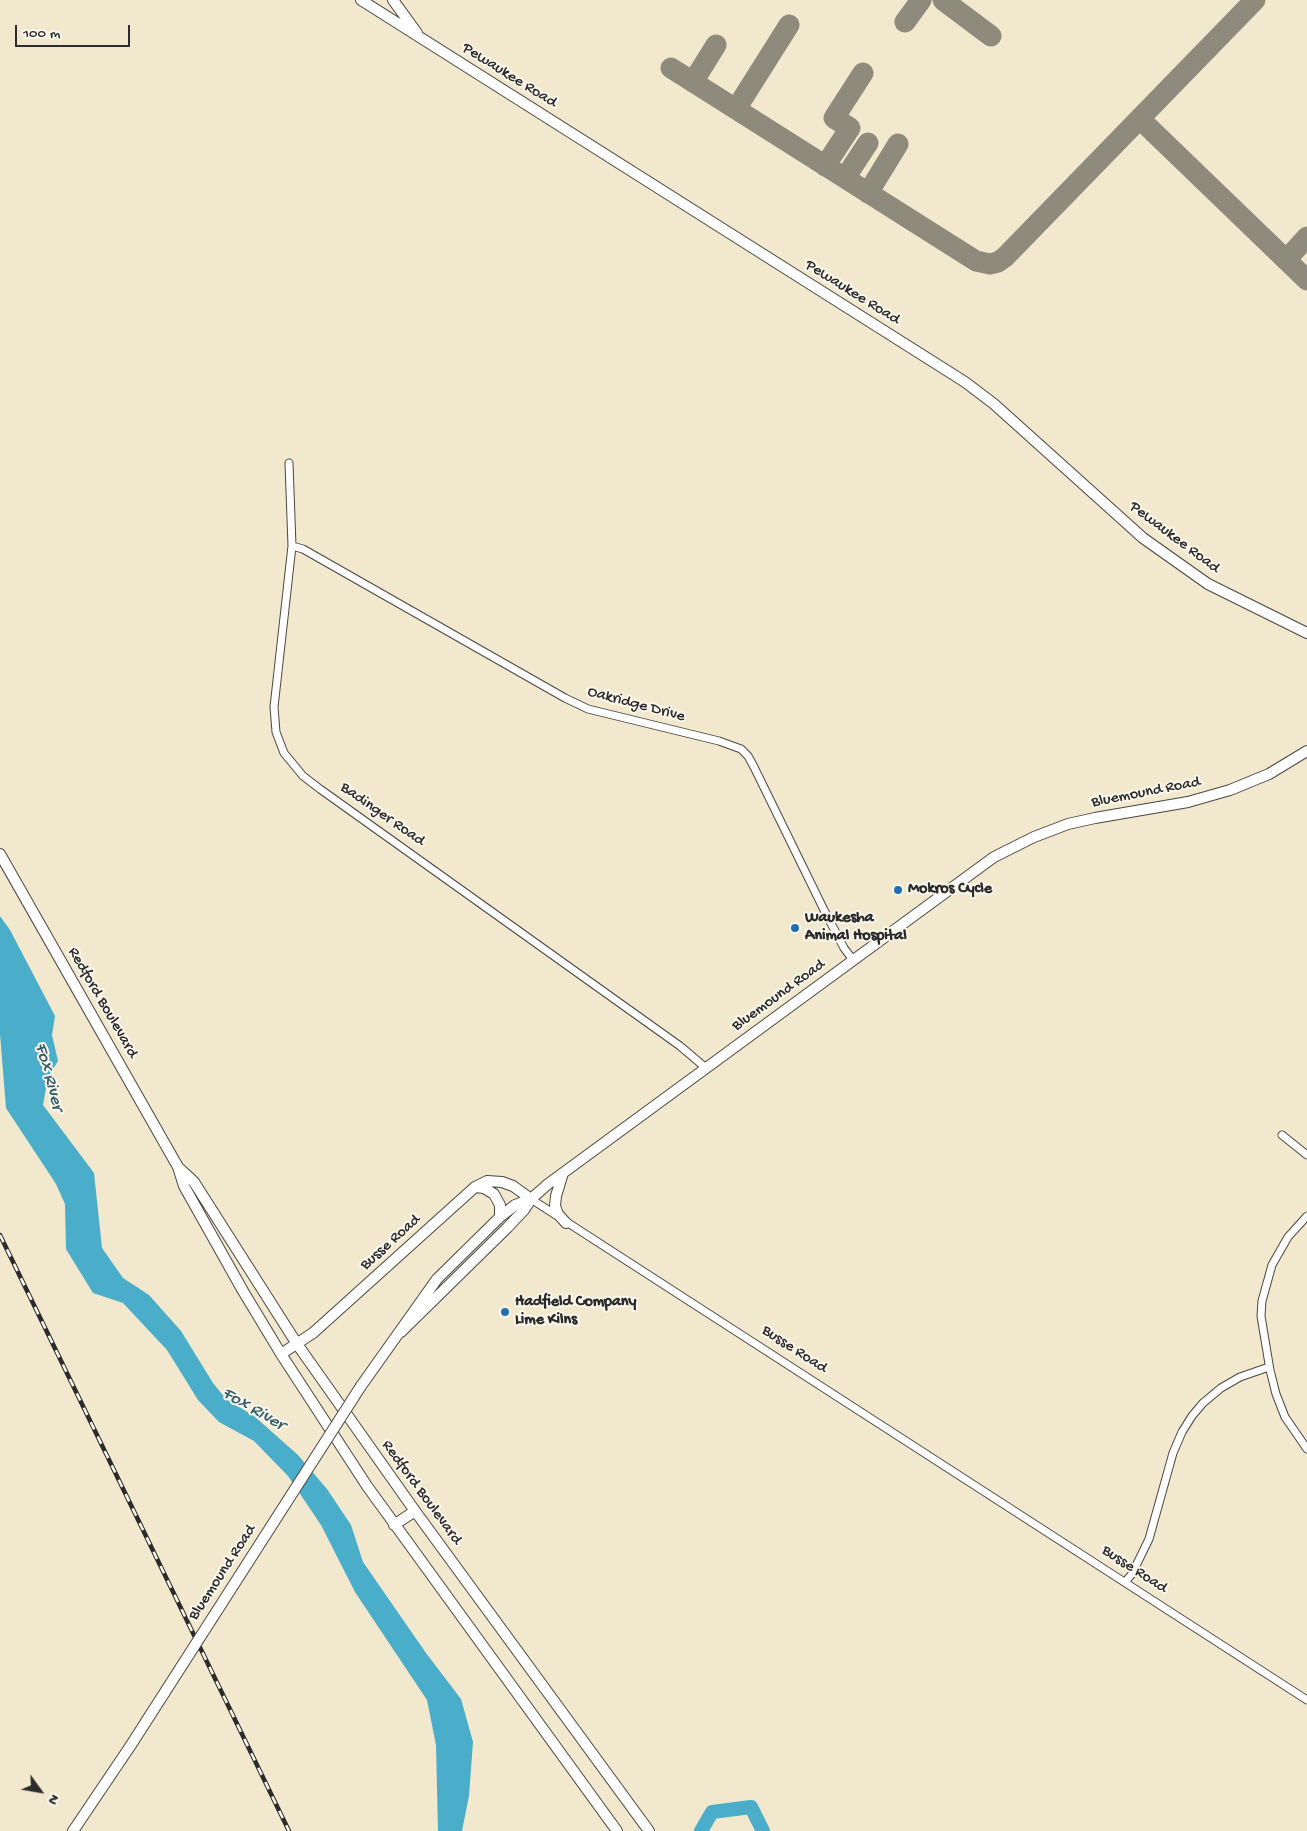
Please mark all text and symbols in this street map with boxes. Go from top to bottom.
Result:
scale bar [18,15,132,47]
text: 100 m [23,25,60,43]
street label: Pewaukee Road [458,39,560,113]
street label: Pewaukee Road [801,256,903,330]
street label: Pewaukee Road [1125,498,1223,578]
street label: Oakridge Drive [585,683,687,727]
street label: Bluemound Road [1090,773,1202,813]
street label: Badinger Road [336,779,428,851]
place label: Mokros Cycle [908,880,992,900]
marker: Mokros Cycle [892,884,904,896]
place label: Waukesha Animal Hospital [805,909,907,947]
marker: Waukesha Animal Hospital [789,922,801,934]
street label: Redford Boulevard [62,944,142,1062]
street label: Bluemound Road [729,956,829,1036]
water label: Fox River [29,1041,67,1113]
street label: Busse Road [357,1211,425,1275]
place label: Hadfield Company Lime Kilns [515,1293,636,1331]
marker: Hadfield Company Lime Kilns [499,1306,511,1318]
street label: Busse Road [758,1322,830,1378]
water label: Fox River [218,1383,288,1437]
street label: Redford Boulevard [377,1437,465,1549]
street label: Bluemound Road [185,1521,261,1625]
street label: Busse Road [1098,1542,1170,1598]
north arrow [15,1766,65,1816]
text: N [44,1791,63,1808]

